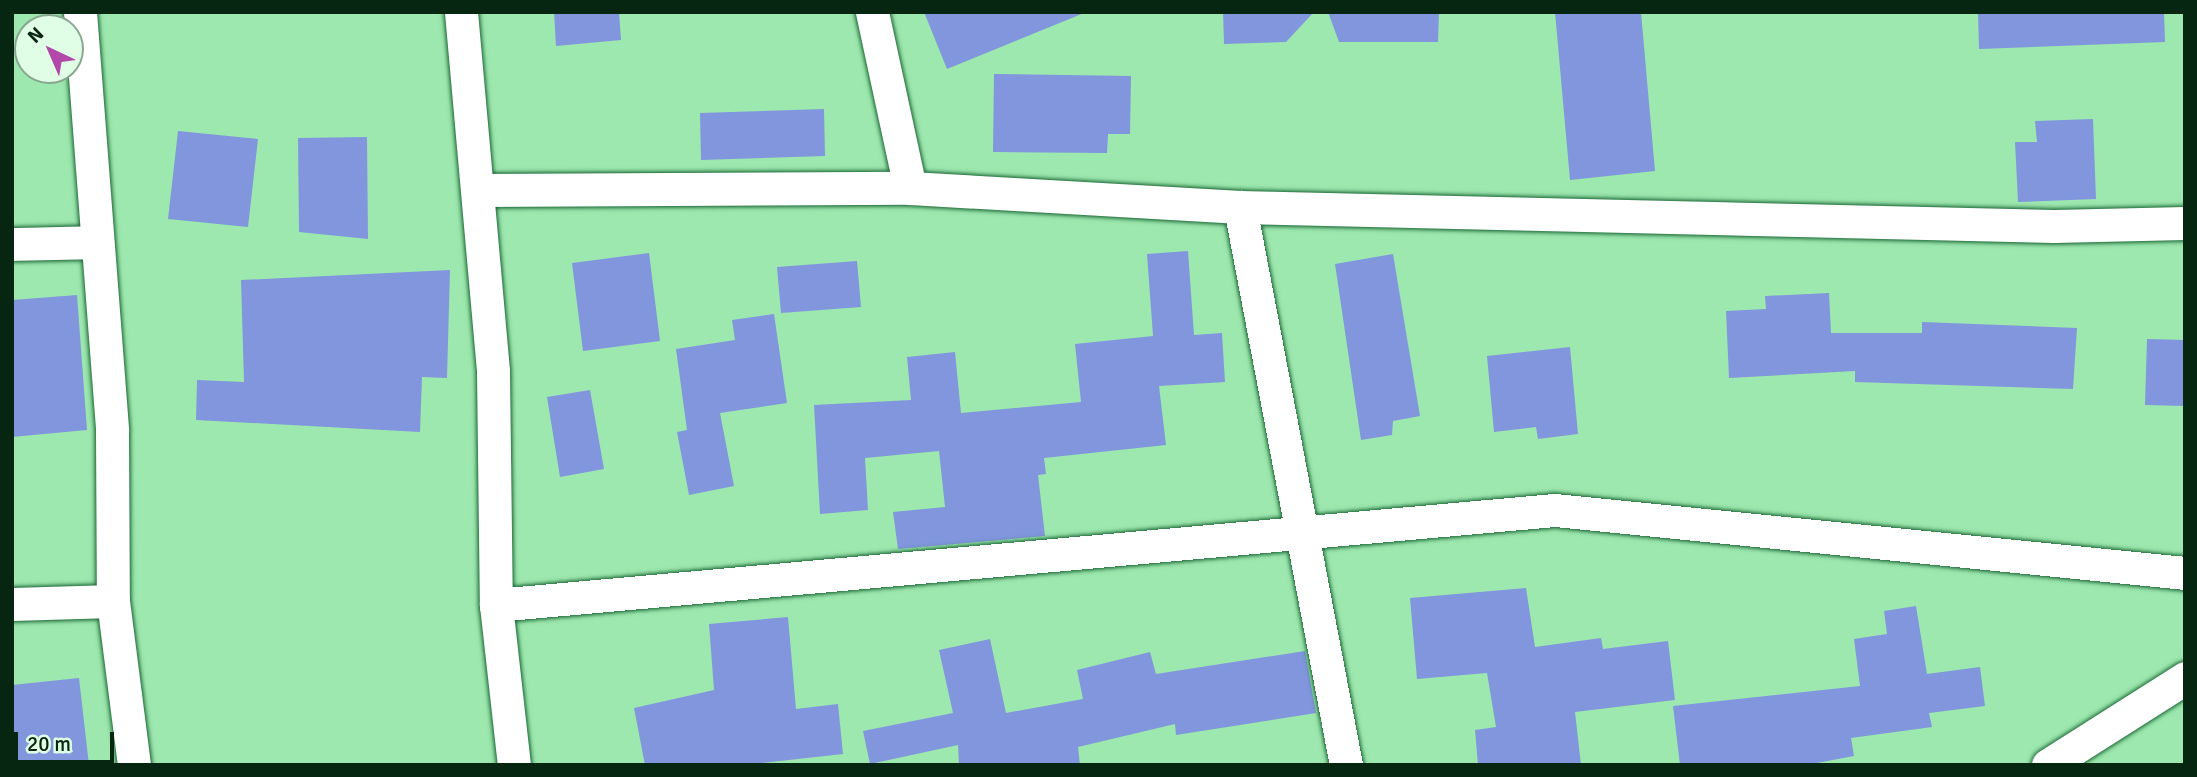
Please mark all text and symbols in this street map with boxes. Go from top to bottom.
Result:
north arrow [14,14,84,84]
text: N [23,22,49,49]
scale bar [18,718,117,762]
text: 20 m [27,731,71,757]

